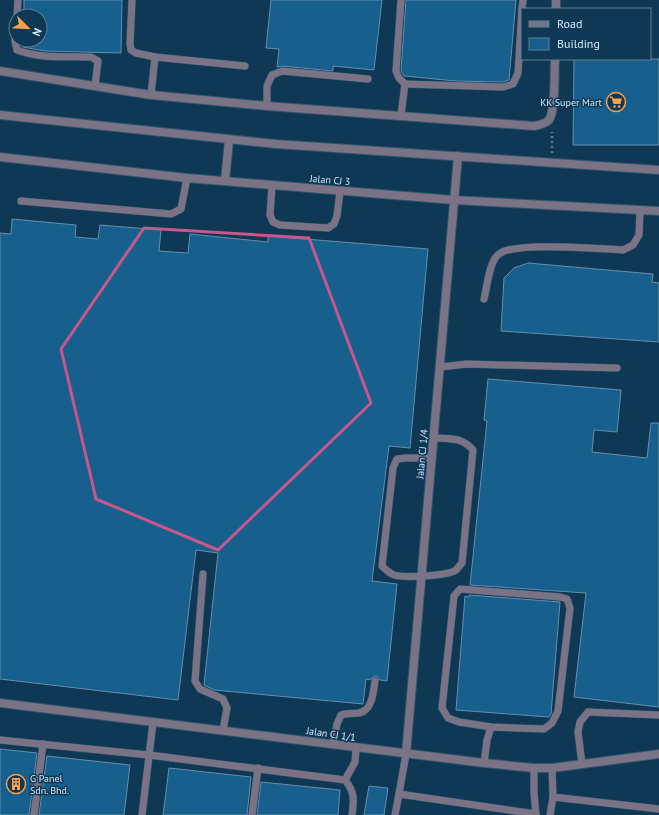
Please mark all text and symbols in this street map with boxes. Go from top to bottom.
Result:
north arrow [8,8,48,48]
legend [521,8,651,60]
text: Road [557,16,582,31]
text: N [29,26,45,38]
text: Building [557,36,600,51]
supermarket icon: KK Super Mart [605,91,627,113]
place label: KK Super Mart [540,96,603,109]
street label: Jalan CJ 3 [308,172,351,188]
street label: Jalan CJ 1/4 [413,428,431,480]
street label: Jalan CJ 1/1 [305,724,356,744]
place label: G Panel Sdn. Bhd. [30,772,69,797]
building icon: G Panel Sdn. Bhd. [5,773,27,795]

